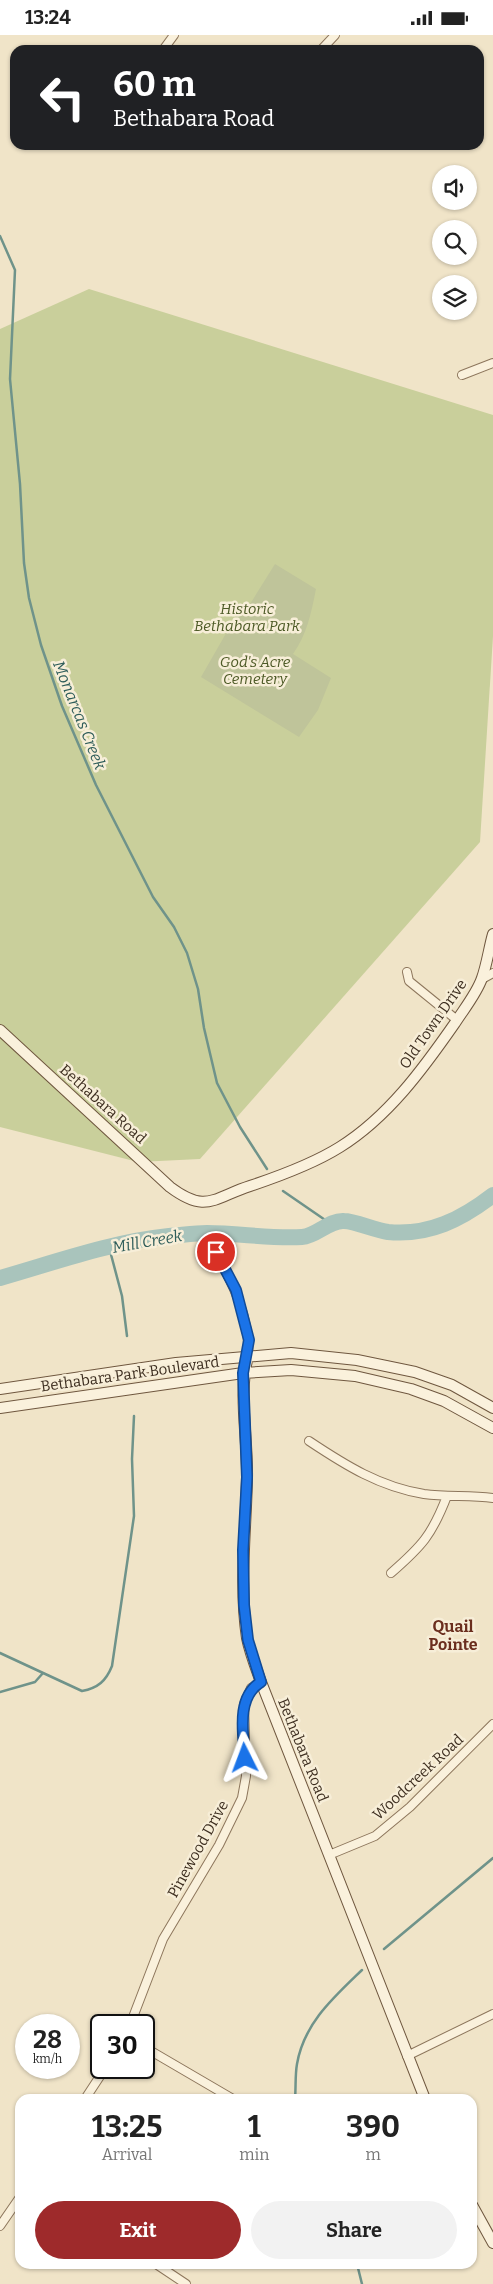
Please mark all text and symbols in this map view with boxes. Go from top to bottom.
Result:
text: 13:24 [25,6,71,29]
text: 60 m [113,63,196,105]
icon: left [30,65,95,130]
text: Bethabara Road [113,105,274,132]
map controls [432,165,477,320]
button: sound [432,165,477,210]
button: search [432,220,477,265]
button: layers [432,275,477,320]
park label: Historic Bethabara Park [194,600,301,635]
park label: God's Acre Cemetery [220,653,291,688]
water label: Monarcas Creek [49,658,110,773]
street label: Old Town Drive [396,976,470,1072]
street label: Bethabara Road [56,1060,150,1148]
water label: Mill Creek [111,1226,184,1257]
pin [195,1231,237,1273]
icon: arrive [202,1238,230,1266]
street label: Bethabara Park Boulevard [40,1353,220,1395]
district label: Quail Pointe [428,1617,478,1654]
street label: Bethabara Road [274,1696,332,1804]
street label: Woodcreek Road [369,1730,467,1824]
position arrow [218,1731,270,1783]
street label: Pinewood Drive [164,1797,232,1901]
speed limit sign: 30 [90,2014,155,2079]
text: 28 [33,2025,62,2055]
text: km/h [33,2052,62,2066]
text: 13:25 [92,2109,162,2145]
text: 1 [248,2109,261,2145]
text: 390 [346,2109,400,2145]
text: Arrival [102,2145,152,2164]
text: min [239,2145,269,2164]
text: m [365,2145,381,2164]
button: Exit [35,2201,241,2259]
button: Share [251,2201,457,2259]

